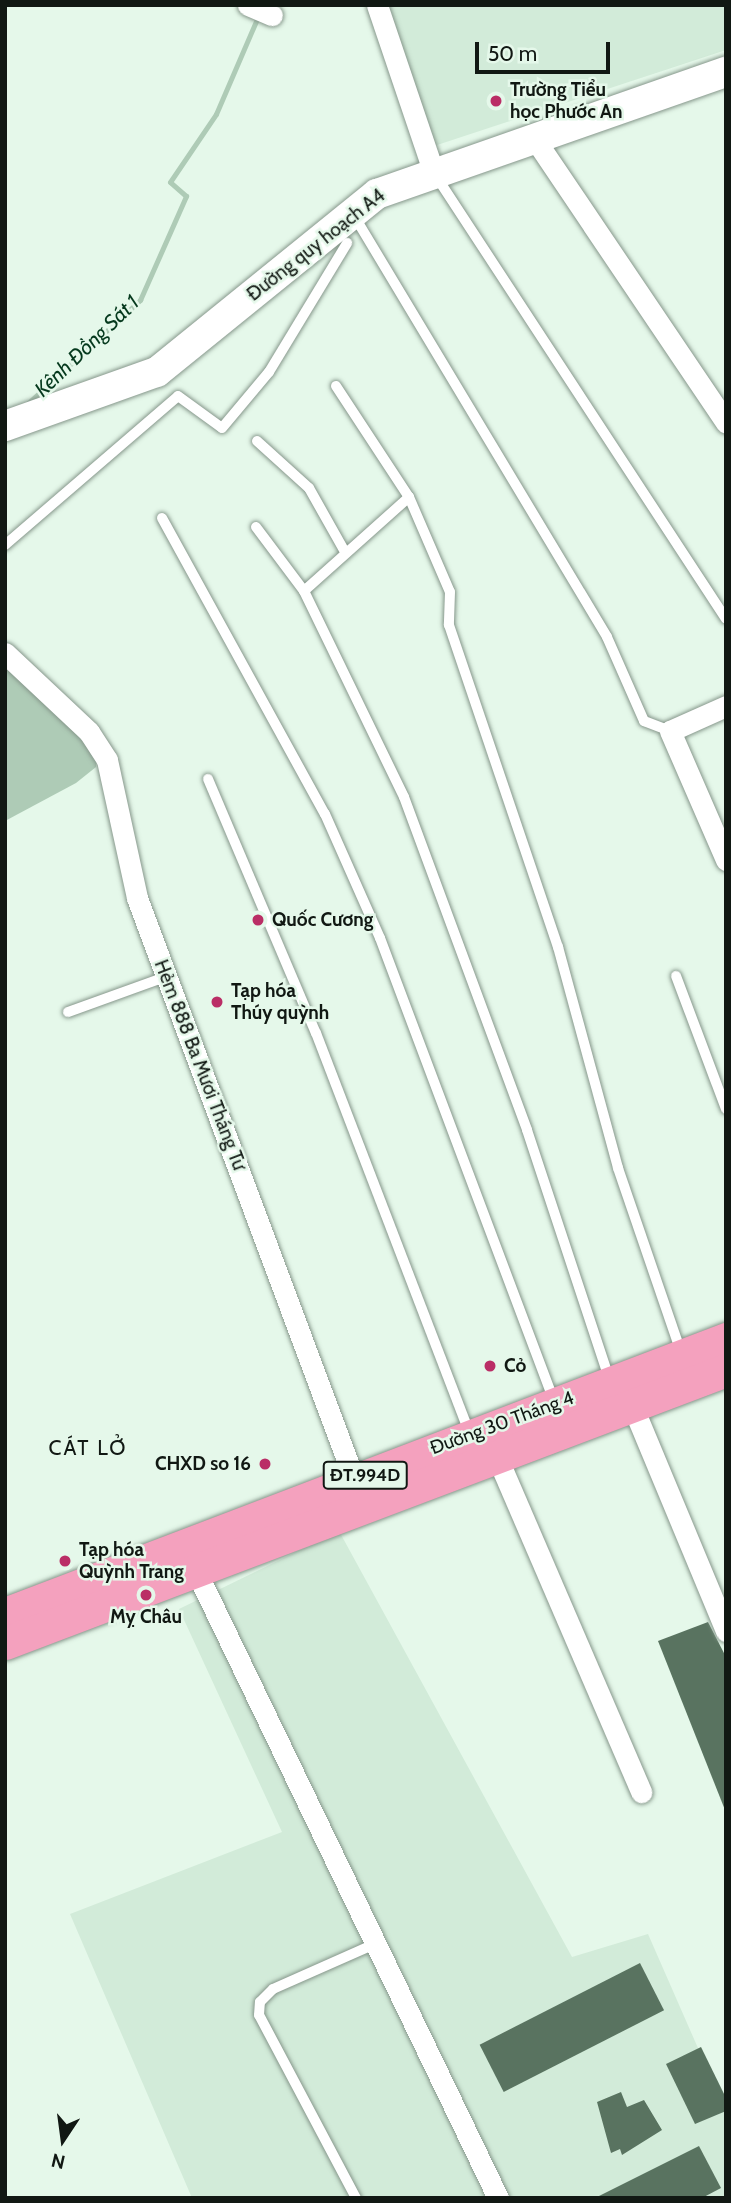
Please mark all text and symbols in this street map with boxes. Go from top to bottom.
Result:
scale bar [479,28,614,72]
text: 50 m [488,41,537,66]
place label: Trường Tiểu học Phước An [510,79,622,123]
marker: Trường Tiểu học Phước An [488,93,504,109]
street label: Đường quy hoạch A4 [242,184,390,306]
water label: Kênh Đồng Sát 1 [29,290,145,402]
place label: Quốc Cương [272,909,373,931]
marker: Quốc Cương [250,912,266,928]
street label: Hẻm 888 Ba Mươi Tháng Tư [149,957,251,1173]
place label: Tạp hóa Thúy quỳnh [231,980,329,1024]
marker: Tạp hóa Thúy quỳnh [209,994,225,1010]
place label: Cỏ [504,1355,526,1377]
marker: Cỏ [482,1358,498,1374]
street label: Đường 30 Tháng 4 [427,1386,577,1460]
district label: CÁT LỞ [49,1435,127,1461]
place label: CHXD so 16 [155,1453,251,1475]
marker: CHXD so 16 [257,1456,273,1472]
road number: ĐT.994D [321,1460,409,1490]
place label: Tạp hóa Quỳnh Trang [79,1539,184,1583]
marker: Tạp hóa Quỳnh Trang [57,1553,73,1569]
marker: Mỵ Châu [138,1587,154,1603]
place label: Mỵ Châu [110,1606,182,1628]
north arrow [28,2105,98,2175]
text: N [49,2148,67,2174]

